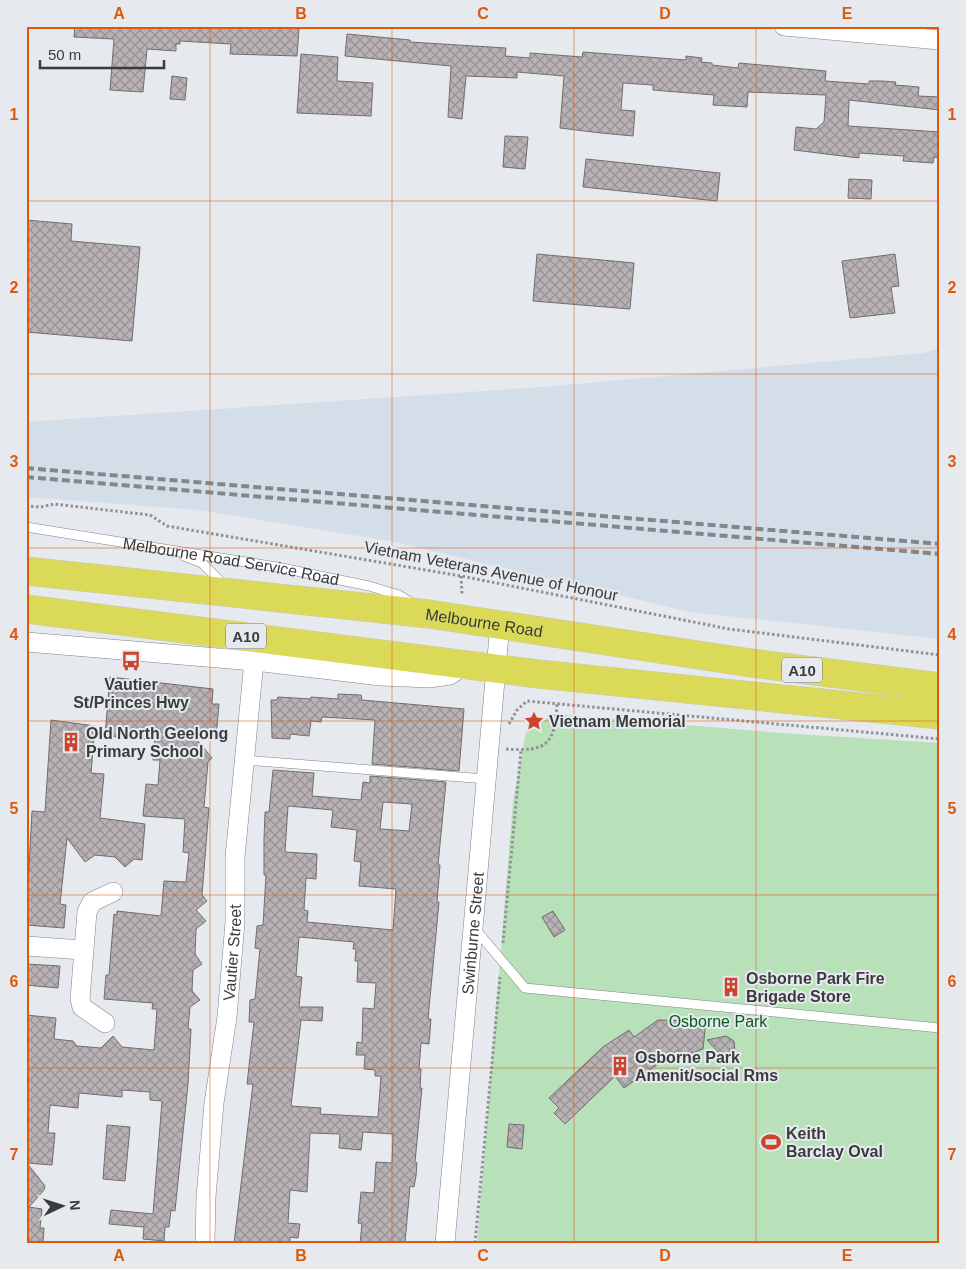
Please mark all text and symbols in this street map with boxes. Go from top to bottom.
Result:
text: A [113,5,125,22]
text: B [295,5,307,22]
text: C [477,5,489,22]
text: D [659,5,671,22]
text: E [842,5,853,22]
scale bar [40,38,164,70]
text: 50 m [48,46,81,63]
text: 1 [10,106,19,123]
text: 1 [948,106,957,123]
text: 2 [10,279,19,296]
text: 2 [948,279,957,296]
text: 3 [10,453,19,470]
text: 3 [948,453,957,470]
street label: Melbourne Road Service Road [122,534,341,588]
street label: Vietnam Veterans Avenue of Honour [363,538,620,604]
street label: Melbourne Road [424,605,544,640]
road number: A10 [226,624,266,648]
text: 4 [10,626,19,643]
text: 4 [948,626,957,643]
bus stop icon: Vautier St/Princes Hwy [120,650,142,672]
road number: A10 [782,658,822,682]
place label: Vautier St/Princes Hwy [73,676,189,711]
place icon: Vietnam Memorial [523,710,545,732]
place label: Vietnam Memorial [549,713,686,730]
place label: Old North Geelong Primary School [86,725,228,760]
building icon: Old North Geelong Primary School [60,731,82,753]
text: 5 [10,800,19,817]
text: 5 [948,800,957,817]
street label: Swinburne Street [459,871,486,995]
street label: Vautier Street [220,904,244,1001]
place label: Osborne Park Fire Brigade Store [746,970,885,1005]
text: 6 [10,973,19,990]
text: 6 [948,973,957,990]
building icon: Osborne Park Fire Brigade Store [720,976,742,998]
park label: Osborne Park [669,1013,768,1030]
place label: Osborne Park Amenit/social Rms [635,1049,778,1084]
building icon: Osborne Park Amenit/social Rms [609,1055,631,1077]
place label: Keith Barclay Oval [786,1125,883,1160]
sports icon: Keith Barclay Oval [760,1131,782,1153]
text: 7 [10,1146,19,1163]
text: 7 [948,1146,957,1163]
north arrow [38,1182,88,1232]
text: N [67,1199,83,1211]
text: A [113,1247,125,1264]
text: B [295,1247,307,1264]
text: C [477,1247,489,1264]
text: D [659,1247,671,1264]
text: E [842,1247,853,1264]

